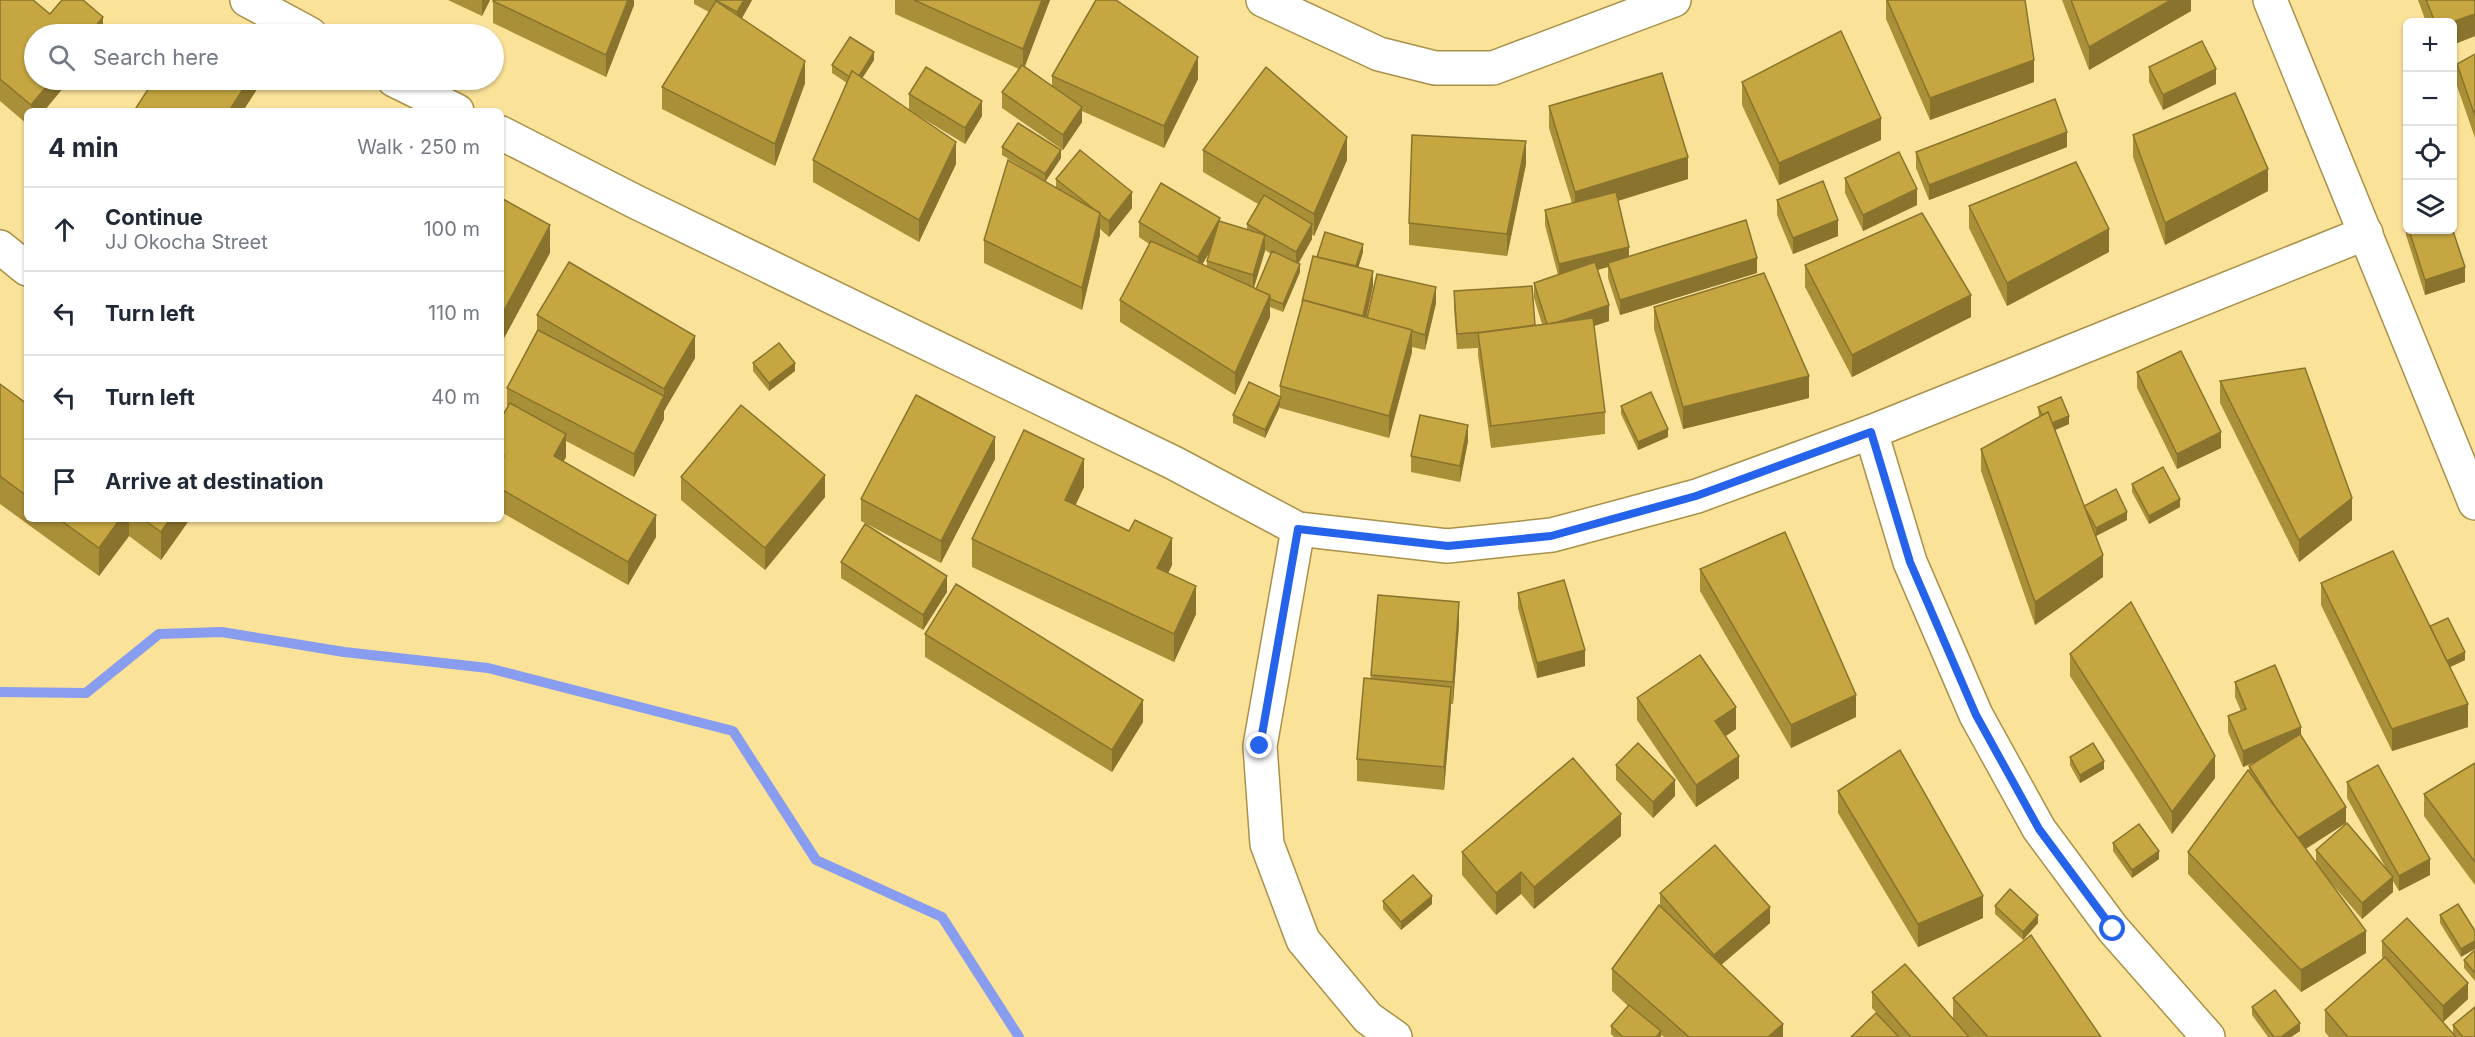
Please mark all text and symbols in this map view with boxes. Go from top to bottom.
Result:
map controls [2403,18,2457,234]
button: + [2403,18,2457,72]
search box [24,24,504,90]
icon: search [45,41,78,74]
text: Search here [93,44,219,70]
button: − [2403,72,2457,126]
button: locate [2403,126,2457,180]
text: 4 min [48,132,119,163]
text: Walk · 250 m [357,135,480,159]
button: layers [2403,180,2457,234]
text: Continue [105,204,203,230]
icon: ahead [48,213,81,246]
text: 100 m [423,217,480,241]
text: JJ Okocha Street [105,230,268,254]
icon: left [48,297,81,330]
text: Turn left [105,300,195,326]
text: 110 m [428,301,480,325]
icon: left [48,381,81,414]
text: Turn left [105,384,195,410]
text: 40 m [431,385,480,409]
icon: arrive [48,465,81,498]
text: Arrive at destination [105,468,324,494]
route end [1246,732,1272,758]
route start [2099,915,2125,941]

